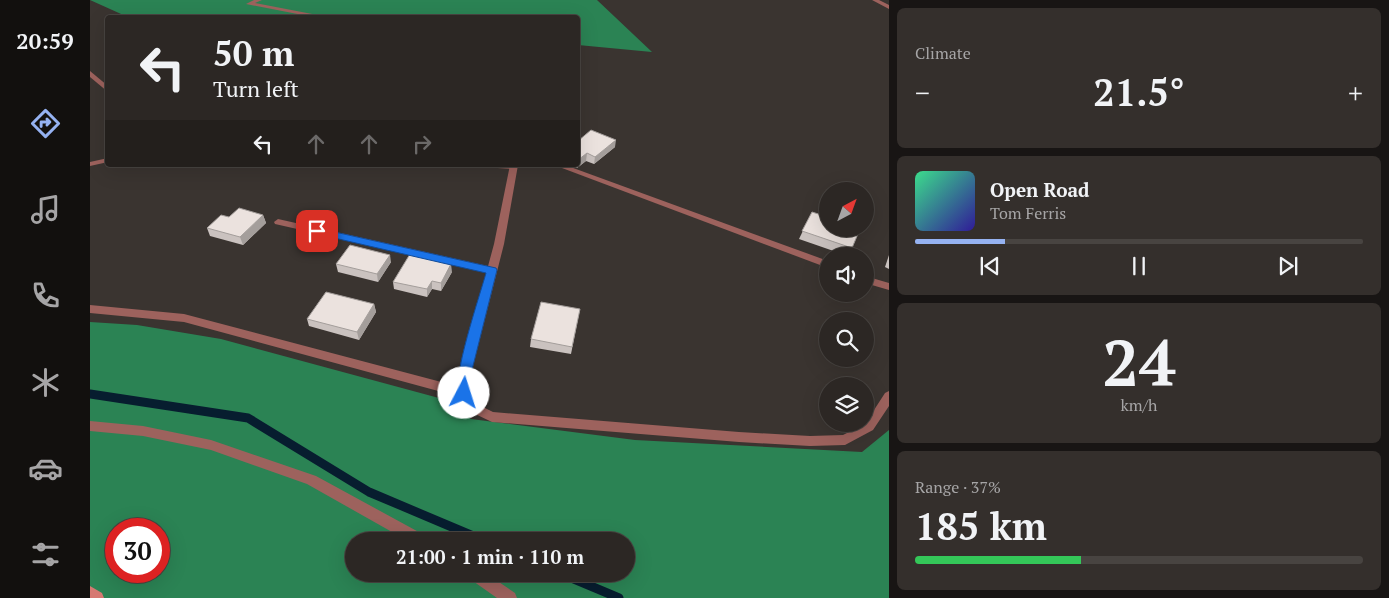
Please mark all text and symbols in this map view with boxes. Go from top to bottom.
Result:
text: 20:59 [16,26,74,55]
text: 50 m [213,30,294,76]
icon: left [130,35,195,100]
text: Climate [915,42,971,64]
text: 21.5° [1093,67,1185,117]
text: Turn left [213,74,299,103]
text: − [915,74,930,111]
text: + [1348,74,1363,111]
icon: directions [28,106,63,141]
icon: left [249,130,277,158]
icon: ahead [302,130,330,158]
icon: ahead [355,130,383,158]
icon: right [408,130,436,158]
text: Open Road [990,177,1090,202]
north arrow [819,182,874,238]
map controls [819,182,874,432]
icon: music [28,192,63,227]
text: Tom Ferris [990,202,1066,224]
pin [296,210,338,252]
icon: arrive [303,217,331,245]
button: sound [819,247,874,302]
icon: previous [976,252,1004,280]
icon: pause [1125,252,1153,280]
icon: next [1274,252,1302,280]
icon: phone [28,278,63,313]
button: search [819,312,874,367]
text: 24 [1102,318,1176,405]
icon: climate [28,365,63,400]
position arrow [437,366,489,418]
button: layers [819,377,874,432]
text: km/h [1121,394,1157,416]
icon: car [28,451,63,486]
text: Range · 37% [915,476,1001,498]
text: 185 km [915,501,1047,551]
speed limit sign: 30 [105,518,170,583]
icon: filters [28,537,63,572]
text: 21:00 · 1 min · 110 m [396,544,584,569]

